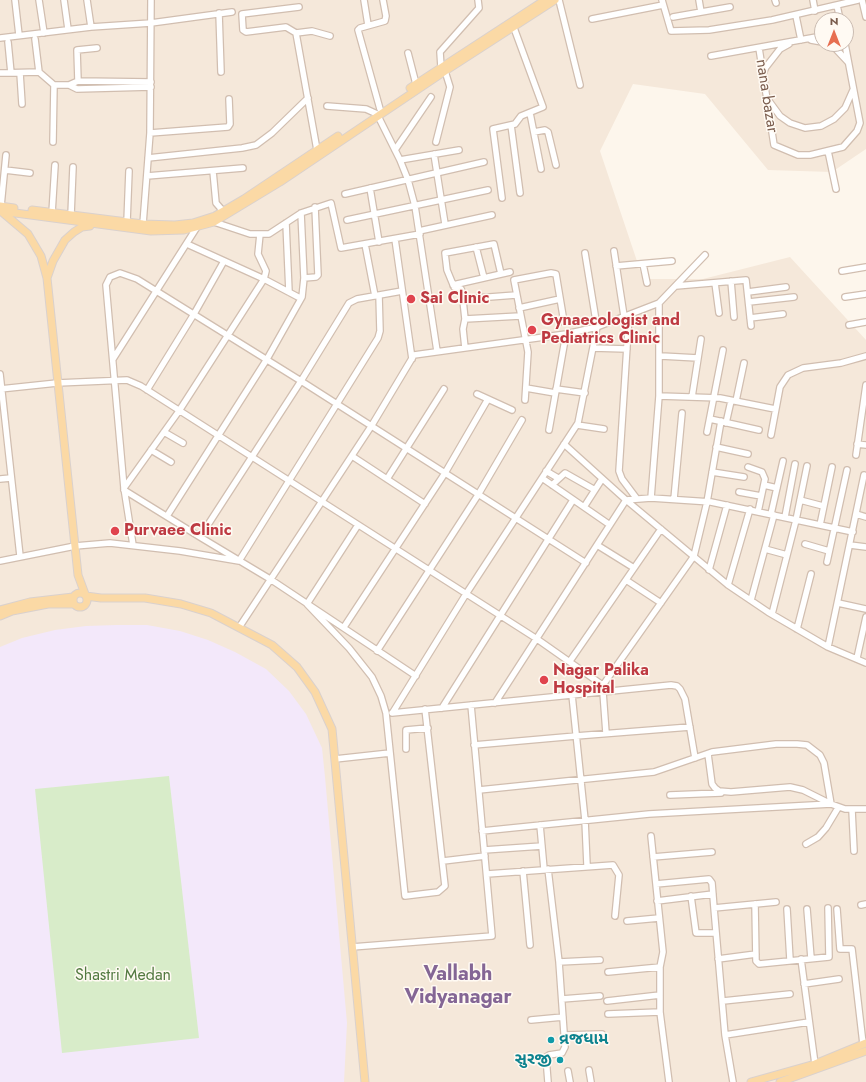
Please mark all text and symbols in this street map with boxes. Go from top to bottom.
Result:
north arrow [814,12,854,52]
text: N [830,13,838,29]
street label: nana bazar [751,58,781,134]
place label: Sai Clinic [420,289,489,309]
marker: Sai Clinic [405,293,417,305]
place label: Gynaecologist and Pediatrics Clinic [541,311,680,349]
marker: Gynaecologist and Pediatrics Clinic [526,324,538,336]
place label: Purvaee Clinic [124,521,232,541]
marker: Purvaee Clinic [109,525,121,537]
place label: Nagar Palika Hospital [553,661,649,699]
marker: Nagar Palika Hospital [538,674,550,686]
district label: Vallabh Vidyanagar [404,963,512,1010]
park label: Shastri Medan [75,966,171,986]
place label: વ્રજધામ [559,1030,608,1050]
marker: વ્રજધામ [546,1035,556,1045]
place label: સુરજી [515,1050,552,1070]
marker: સુરજી [555,1055,565,1065]

